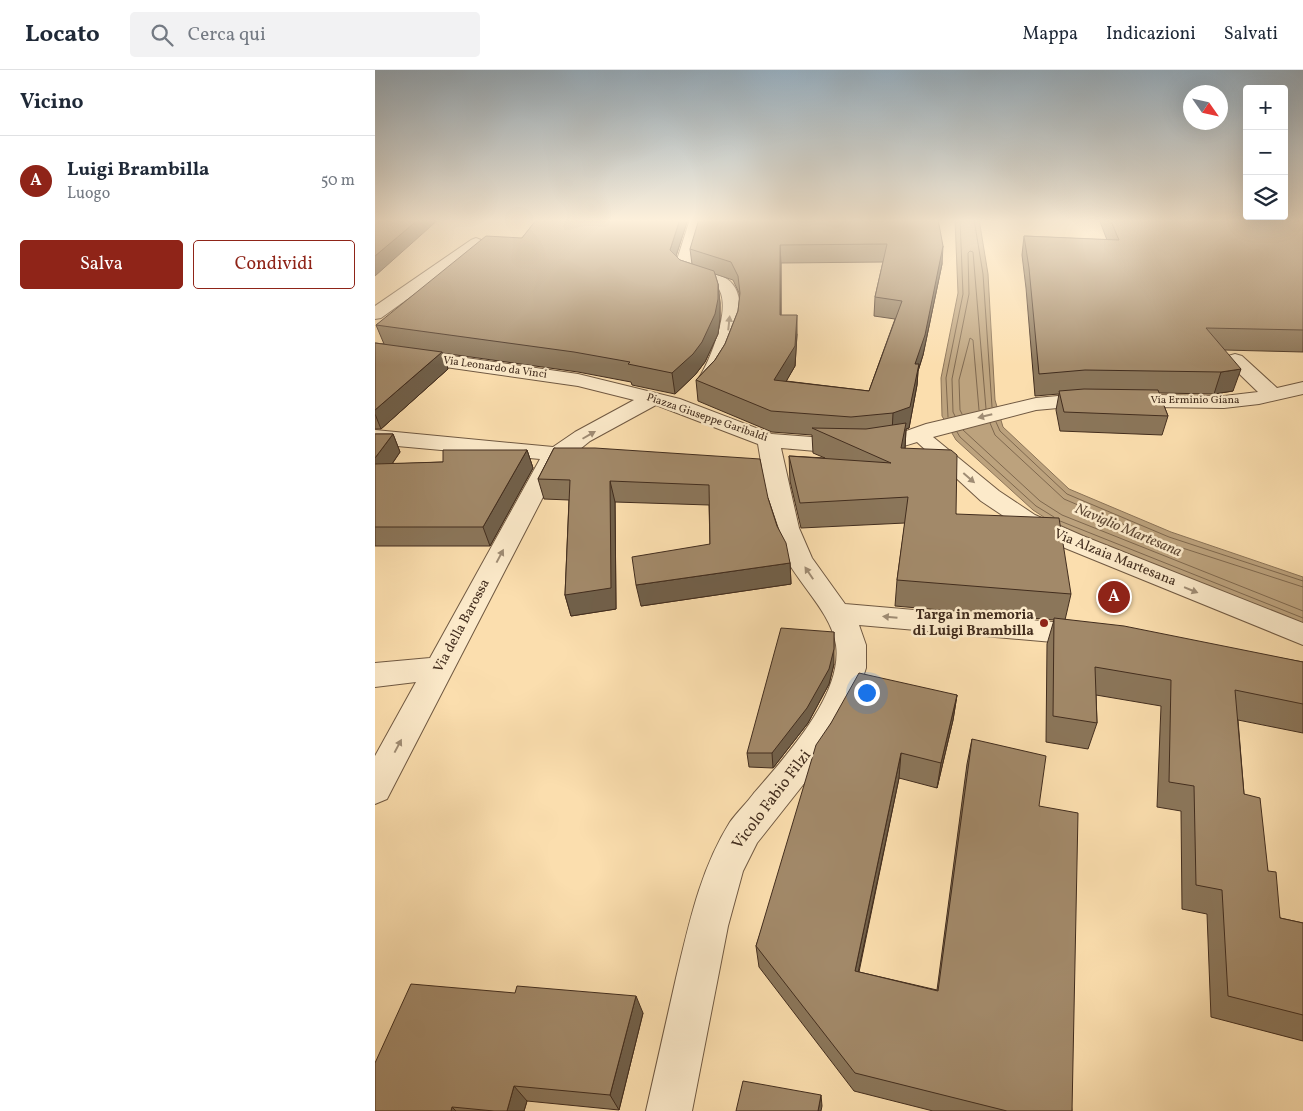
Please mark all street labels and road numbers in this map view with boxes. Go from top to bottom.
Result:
street label: Via Leonardo da Vinci [442,353,548,383]
street label: Piazza Giuseppe Garibaldi [644,390,770,446]
street label: Via Erminio Giana [1150,393,1240,408]
street label: Via Alzaia Martesana [1051,525,1179,591]
street label: Via della Barossa [429,576,495,676]
street label: Vicolo Fabio Filzi [727,746,817,854]

